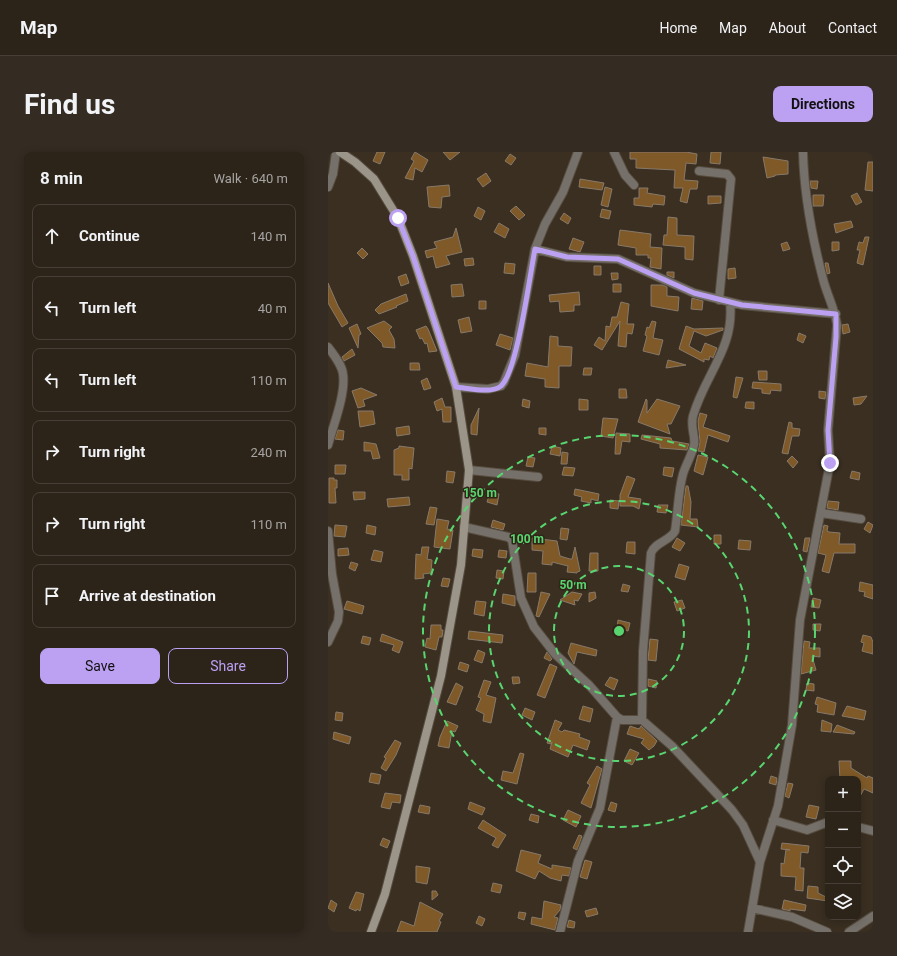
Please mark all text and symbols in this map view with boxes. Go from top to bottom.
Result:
text: Map [20,16,58,39]
text: Home [659,20,697,36]
text: Map [719,20,747,36]
text: About [769,20,806,36]
text: Contact [828,20,877,36]
button: Directions [773,86,873,122]
text: Find us [24,88,115,121]
text: 8 min [40,168,83,188]
text: Walk · 640 m [213,171,288,186]
route start [389,209,407,227]
icon: ahead [41,225,63,247]
text: Continue [79,227,140,245]
text: 140 m [250,229,287,244]
icon: left [41,297,63,319]
text: Turn left [79,299,136,317]
text: 40 m [258,301,287,316]
icon: left [41,369,63,391]
text: Turn left [79,371,136,389]
text: 110 m [250,373,287,388]
icon: right [41,441,63,463]
text: Turn right [79,443,145,461]
text: 240 m [250,445,287,460]
route end [821,454,839,472]
text: 150 m [463,486,497,500]
icon: right [41,513,63,535]
text: Turn right [79,515,145,533]
text: 110 m [250,517,287,532]
text: 100 m [510,532,544,546]
text: 50 m [559,578,587,592]
icon: arrive [41,585,63,607]
text: Arrive at destination [79,587,216,605]
centre of rings [612,624,626,638]
button: Save [40,648,160,684]
button: Share [168,648,288,684]
map controls [825,776,861,920]
button: + [825,776,861,812]
button: − [825,812,861,848]
button: locate [825,848,861,884]
button: layers [825,884,861,920]

